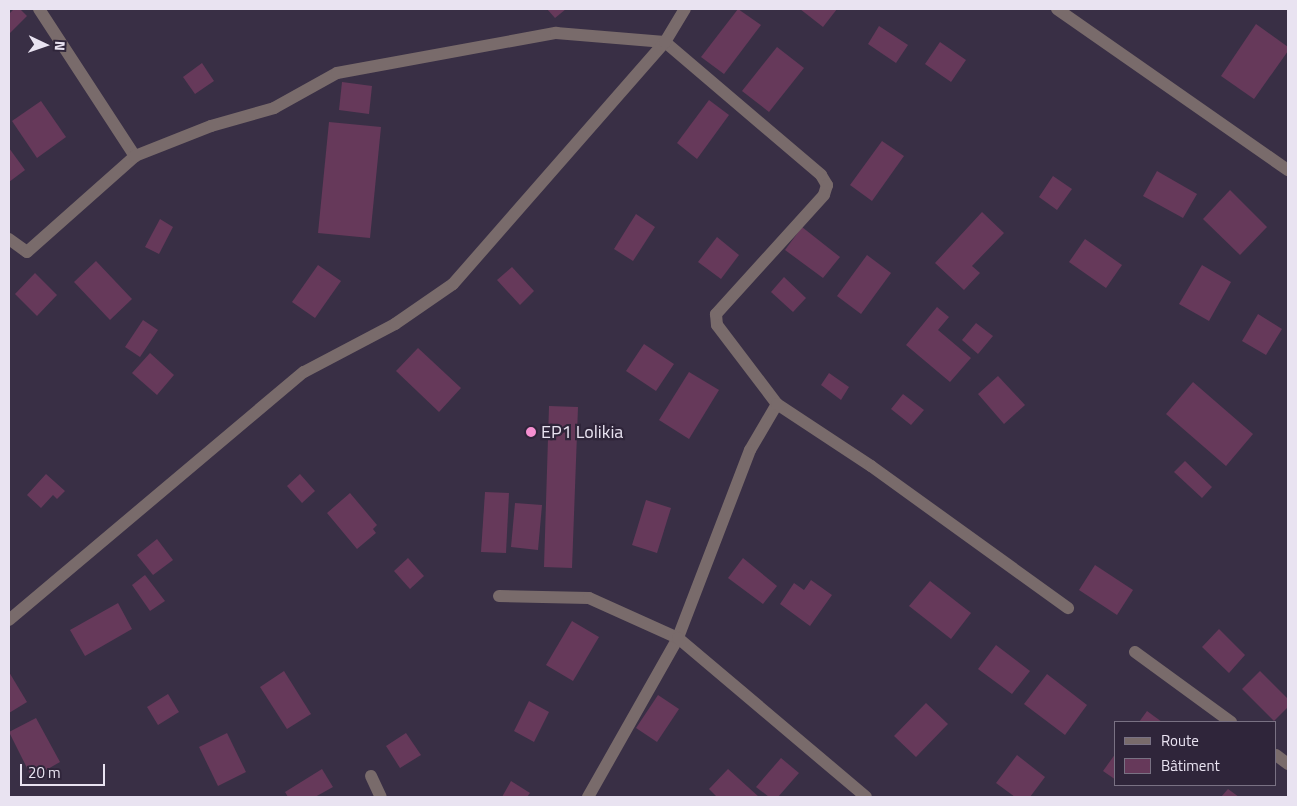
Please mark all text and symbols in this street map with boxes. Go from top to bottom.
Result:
north arrow [20,20,70,70]
text: N [50,40,71,51]
place label: EP1 Lolikia [541,421,623,443]
marker: EP1 Lolikia [525,426,537,438]
legend [1114,721,1277,786]
text: Route [1161,729,1199,752]
scale bar [22,754,108,786]
text: Bâtiment [1161,754,1220,777]
text: 20 m [28,761,61,784]

